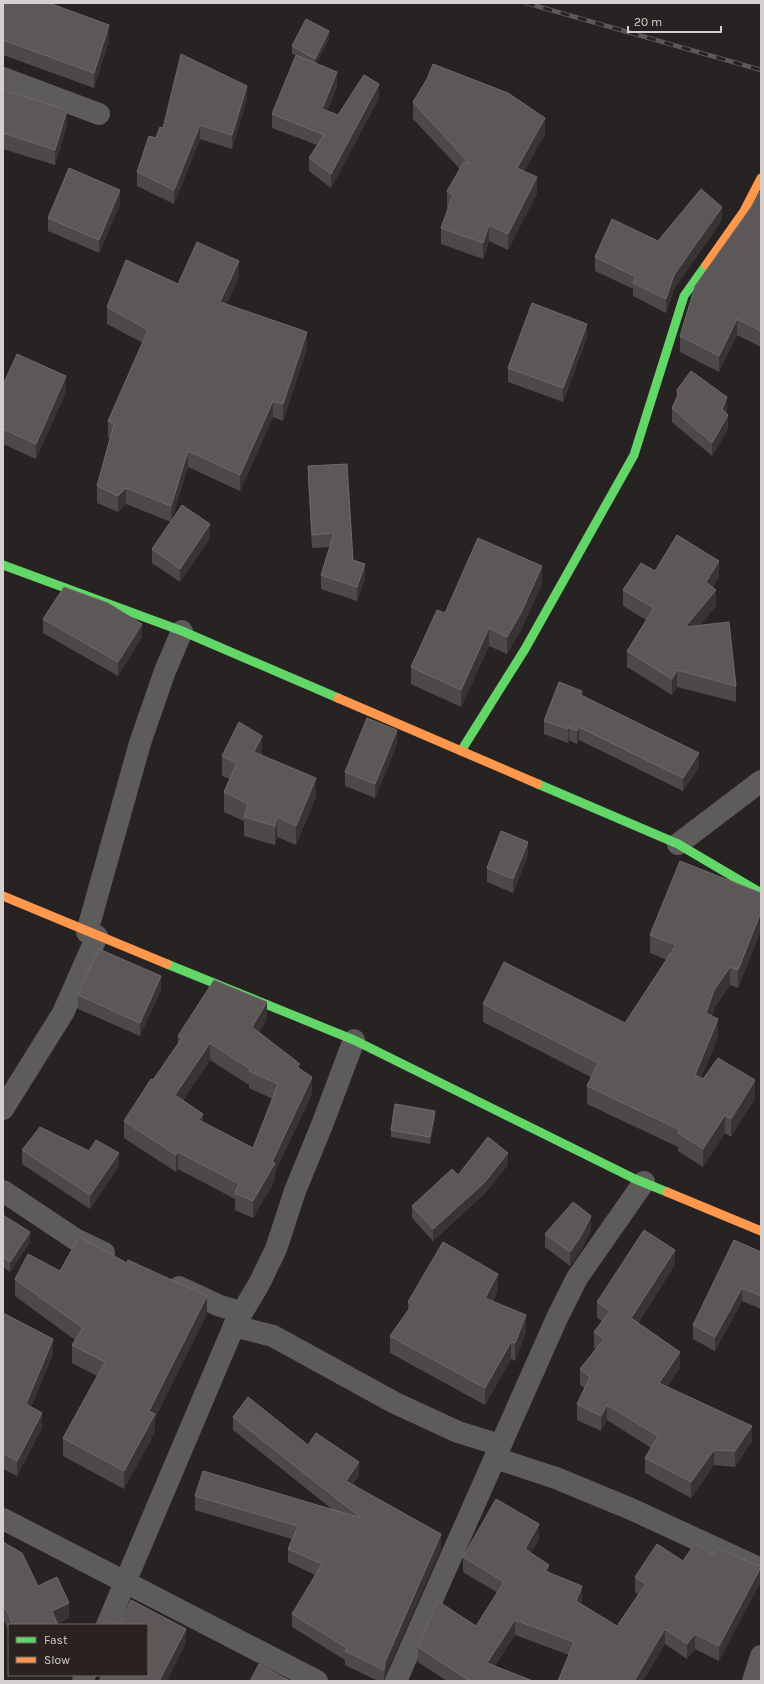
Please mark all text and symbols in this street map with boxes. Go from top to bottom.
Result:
scale bar [628,8,721,34]
text: 20 m [634,15,662,29]
legend [8,1624,148,1676]
text: Fast [44,1633,68,1647]
text: Slow [44,1653,70,1667]

